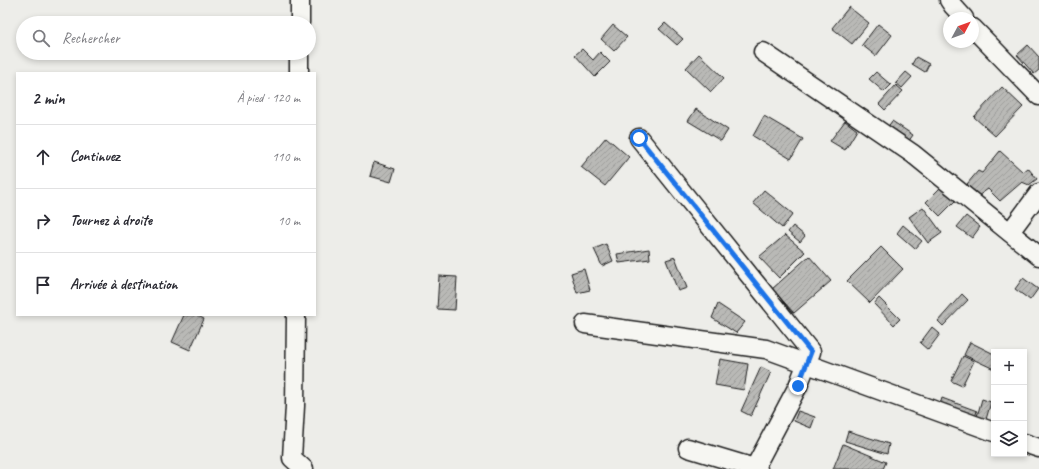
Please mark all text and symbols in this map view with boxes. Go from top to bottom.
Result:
north arrow [943,12,979,48]
search box [16,16,316,60]
icon: search [30,27,52,49]
text: Rechercher [62,29,120,48]
text: 2 min [32,88,65,109]
text: À pied · 120 m [237,90,300,106]
route start [630,129,648,147]
icon: ahead [32,146,54,168]
text: Continuez [70,147,120,166]
text: 110 m [272,149,300,165]
icon: right [32,210,54,232]
text: Tournez à droite [70,211,152,230]
text: 10 m [278,213,300,229]
icon: arrive [32,274,54,296]
text: Arrivée à destination [70,275,178,294]
map controls [991,349,1027,457]
button: + [991,349,1027,385]
route end [789,377,807,395]
button: − [991,385,1027,421]
button: layers [991,421,1027,457]

